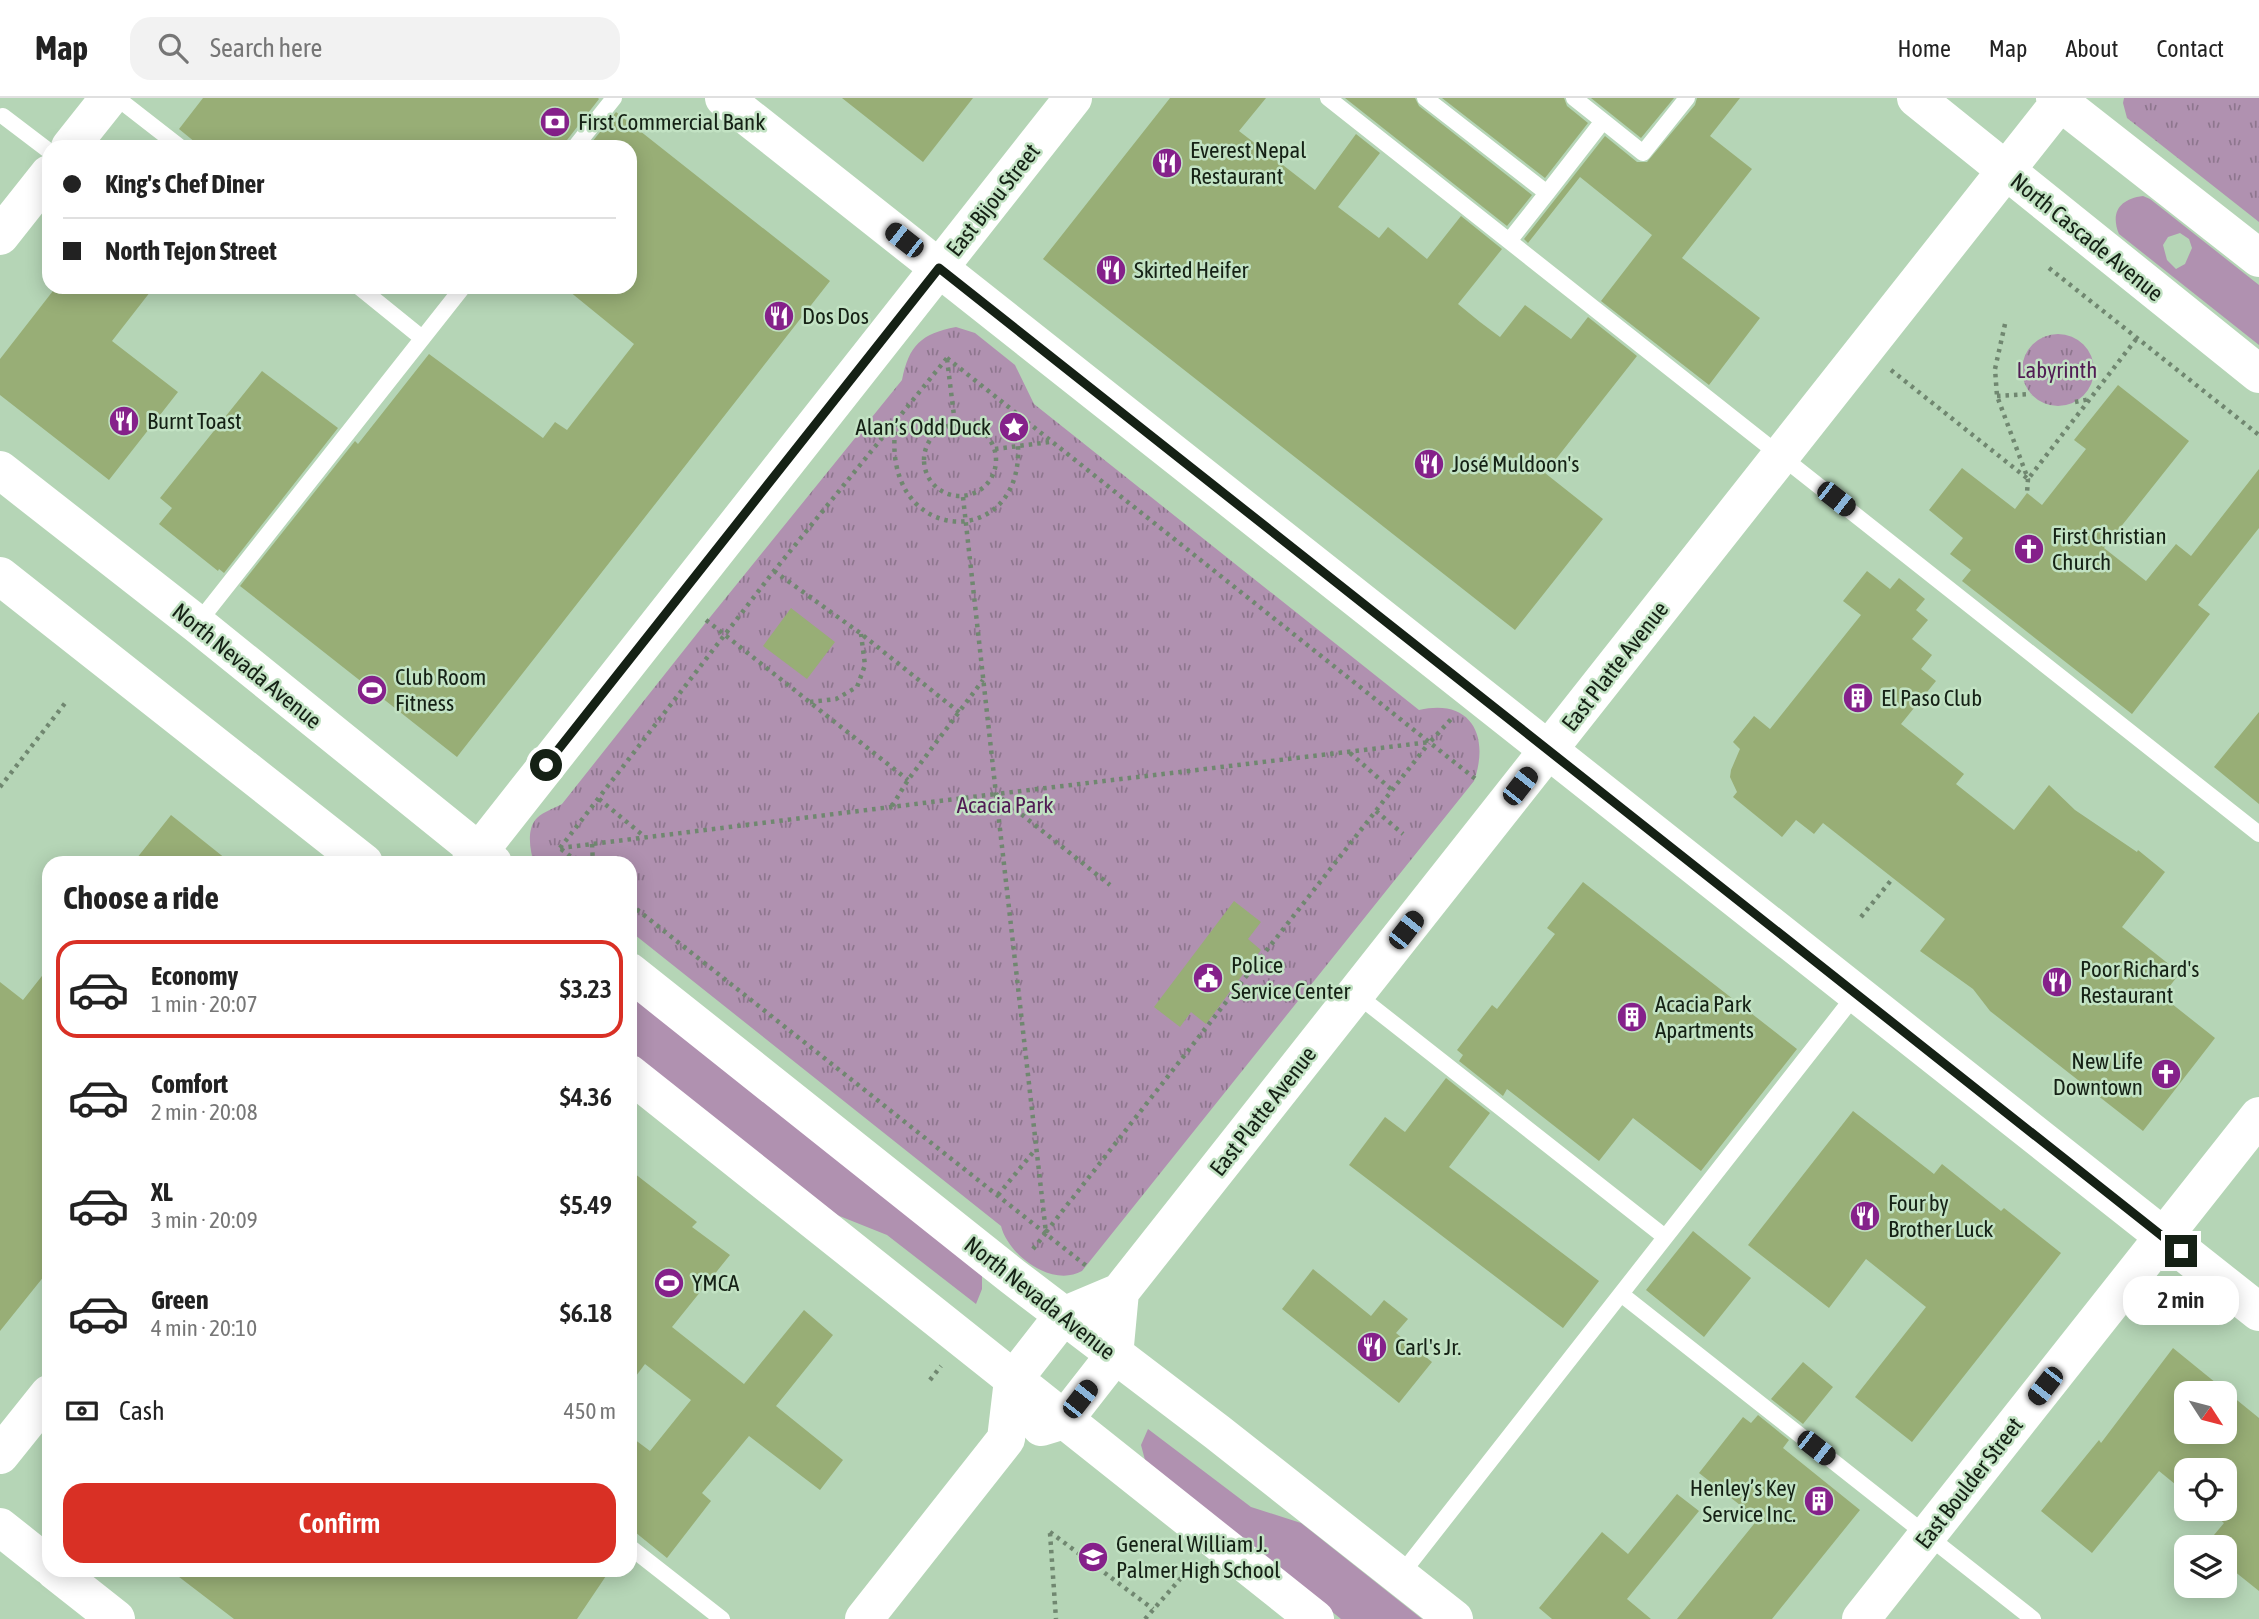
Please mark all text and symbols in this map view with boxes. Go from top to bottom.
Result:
search box [130,17,620,80]
text: Map [35,29,88,67]
icon: search [154,29,192,67]
text: Search here [210,33,322,63]
text: Home [1897,35,1951,62]
text: Map [1989,35,2027,62]
text: About [2065,35,2118,62]
text: Contact [2156,35,2224,62]
bank icon: First Commercial Bank [538,105,572,139]
place label: First Commercial Bank [578,109,765,135]
place label: Everest Nepal Restaurant [1190,137,1306,189]
street label: East Bijou Street [941,139,1045,261]
restaurant icon: Everest Nepal Restaurant [1150,146,1184,180]
street label: North Cascade Avenue [2006,168,2168,306]
text: King's Chef Diner [105,169,264,199]
car [881,219,928,261]
text: North Tejon Street [105,236,277,266]
restaurant icon: Skirted Heifer [1094,253,1128,287]
place label: Skirted Heifer [1134,257,1250,283]
restaurant icon: Dos Dos [762,299,796,333]
place label: Dos Dos [802,303,869,329]
park label: Labyrinth [2017,357,2097,383]
restaurant icon: Burnt Toast [107,404,141,438]
place label: Burnt Toast [147,408,242,434]
place icon: Alan’s Odd Duck [997,410,1031,444]
place label: Alan’s Odd Duck [856,414,991,440]
restaurant icon: José Muldoon's [1412,447,1446,481]
place label: José Muldoon's [1452,451,1579,477]
car [1813,478,1860,520]
place label: First Christian Church [2052,523,2167,575]
church icon: First Christian Church [2012,532,2046,566]
street label: East Platte Avenue [1557,596,1673,736]
street label: North Nevada Avenue [167,598,327,734]
place label: Club Room Fitness [395,664,486,716]
sports icon: Club Room Fitness [355,673,389,707]
building icon: El Paso Club [1841,681,1875,715]
place label: El Paso Club [1881,685,1982,711]
route start [530,749,562,781]
car [1499,763,1542,809]
park label: Acacia Park [957,792,1053,818]
text: Choose a ride [63,879,219,916]
car [1385,907,1428,953]
place label: Police Service Center [1231,952,1352,1004]
place label: Poor Richard's Restaurant [2080,956,2199,1008]
icon: car [67,958,130,1021]
text: Economy [151,961,238,991]
public building icon: Police Service Center [1191,961,1225,995]
restaurant icon: Poor Richard's Restaurant [2040,965,2074,999]
text: $3.23 [560,974,612,1004]
text: 1 min · 20:07 [151,991,257,1017]
place label: Acacia Park Apartments [1655,991,1754,1043]
building icon: Acacia Park Apartments [1615,1000,1649,1034]
street label: East Platte Avenue [1205,1041,1321,1181]
place label: New Life Downtown [2053,1048,2143,1100]
church icon: New Life Downtown [2149,1057,2183,1091]
icon: car [67,1066,130,1129]
text: Comfort [151,1069,228,1099]
text: $4.36 [560,1082,612,1112]
text: 2 min · 20:08 [151,1099,257,1125]
icon: car [67,1174,130,1237]
text: XL [151,1177,173,1207]
text: $5.49 [560,1190,612,1220]
place label: Four by Brother Luck [1888,1190,1993,1242]
restaurant icon: Four by Brother Luck [1848,1199,1882,1233]
text: 3 min · 20:09 [151,1207,257,1233]
street label: North Nevada Avenue [959,1231,1121,1365]
route end [2165,1235,2197,1267]
sports icon: YMCA [652,1266,686,1300]
place label: YMCA [692,1270,740,1296]
callout: 2 min [2123,1276,2239,1324]
icon: car [67,1282,130,1345]
text: Green [151,1285,209,1315]
text: 2 min [2158,1287,2204,1313]
text: $6.18 [560,1298,612,1328]
text: 4 min · 20:10 [151,1315,257,1341]
restaurant icon: Carl's Jr. [1355,1330,1389,1364]
place label: Carl's Jr. [1395,1334,1461,1360]
car [2024,1363,2067,1409]
car [1059,1376,1102,1422]
north arrow [2174,1381,2236,1444]
map controls [2174,1381,2237,1598]
icon: cash [63,1392,101,1430]
text: Cash [119,1396,165,1426]
text: 450 m [564,1398,616,1424]
street label: East Boulder Street [1910,1412,2028,1554]
car [1793,1427,1840,1469]
button: locate [2174,1458,2237,1521]
place label: Henley’s Key Service Inc. [1690,1475,1796,1527]
button: Confirm [63,1483,616,1563]
building icon: Henley’s Key Service Inc. [1802,1484,1836,1518]
place label: General William J. Palmer High School [1116,1531,1280,1583]
button: layers [2174,1535,2237,1598]
school or university icon: General William J. Palmer High School [1076,1540,1110,1574]

